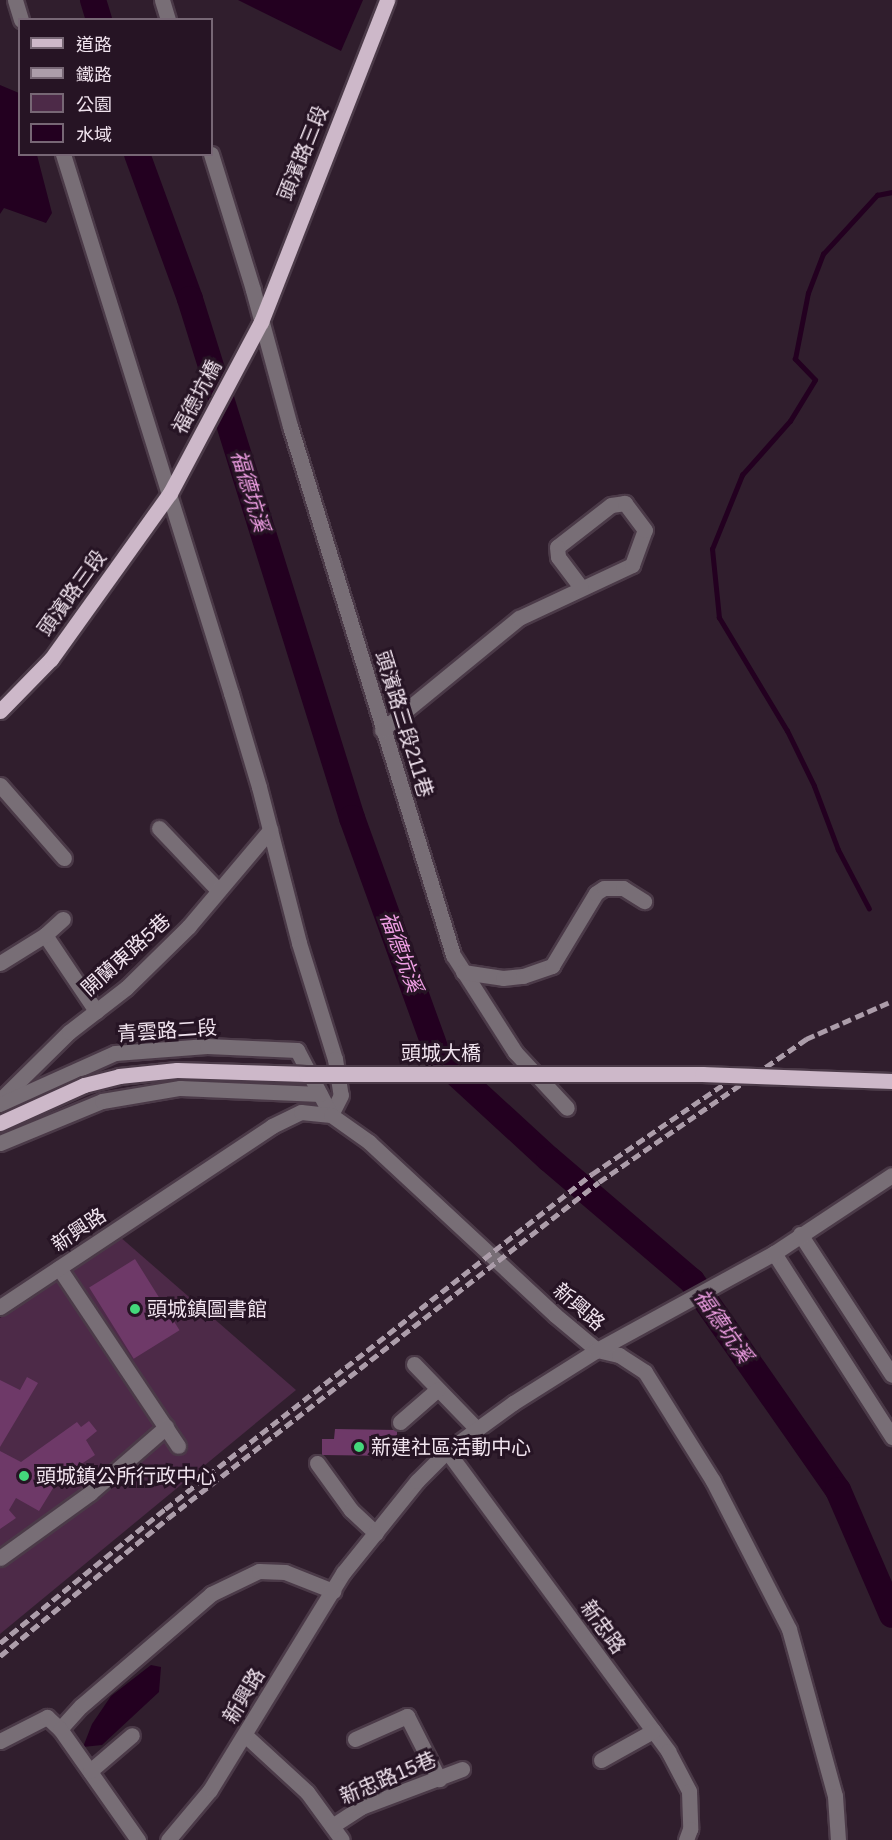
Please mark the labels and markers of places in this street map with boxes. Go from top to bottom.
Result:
place label: 頭城鎮圖書館 [147,1297,267,1321]
marker: 頭城鎮圖書館 [128,1302,142,1316]
place label: 新建社區活動中心 [371,1435,531,1459]
marker: 新建社區活動中心 [352,1440,366,1454]
place label: 頭城鎮公所行政中心 [36,1464,216,1488]
marker: 頭城鎮公所行政中心 [17,1469,31,1483]

